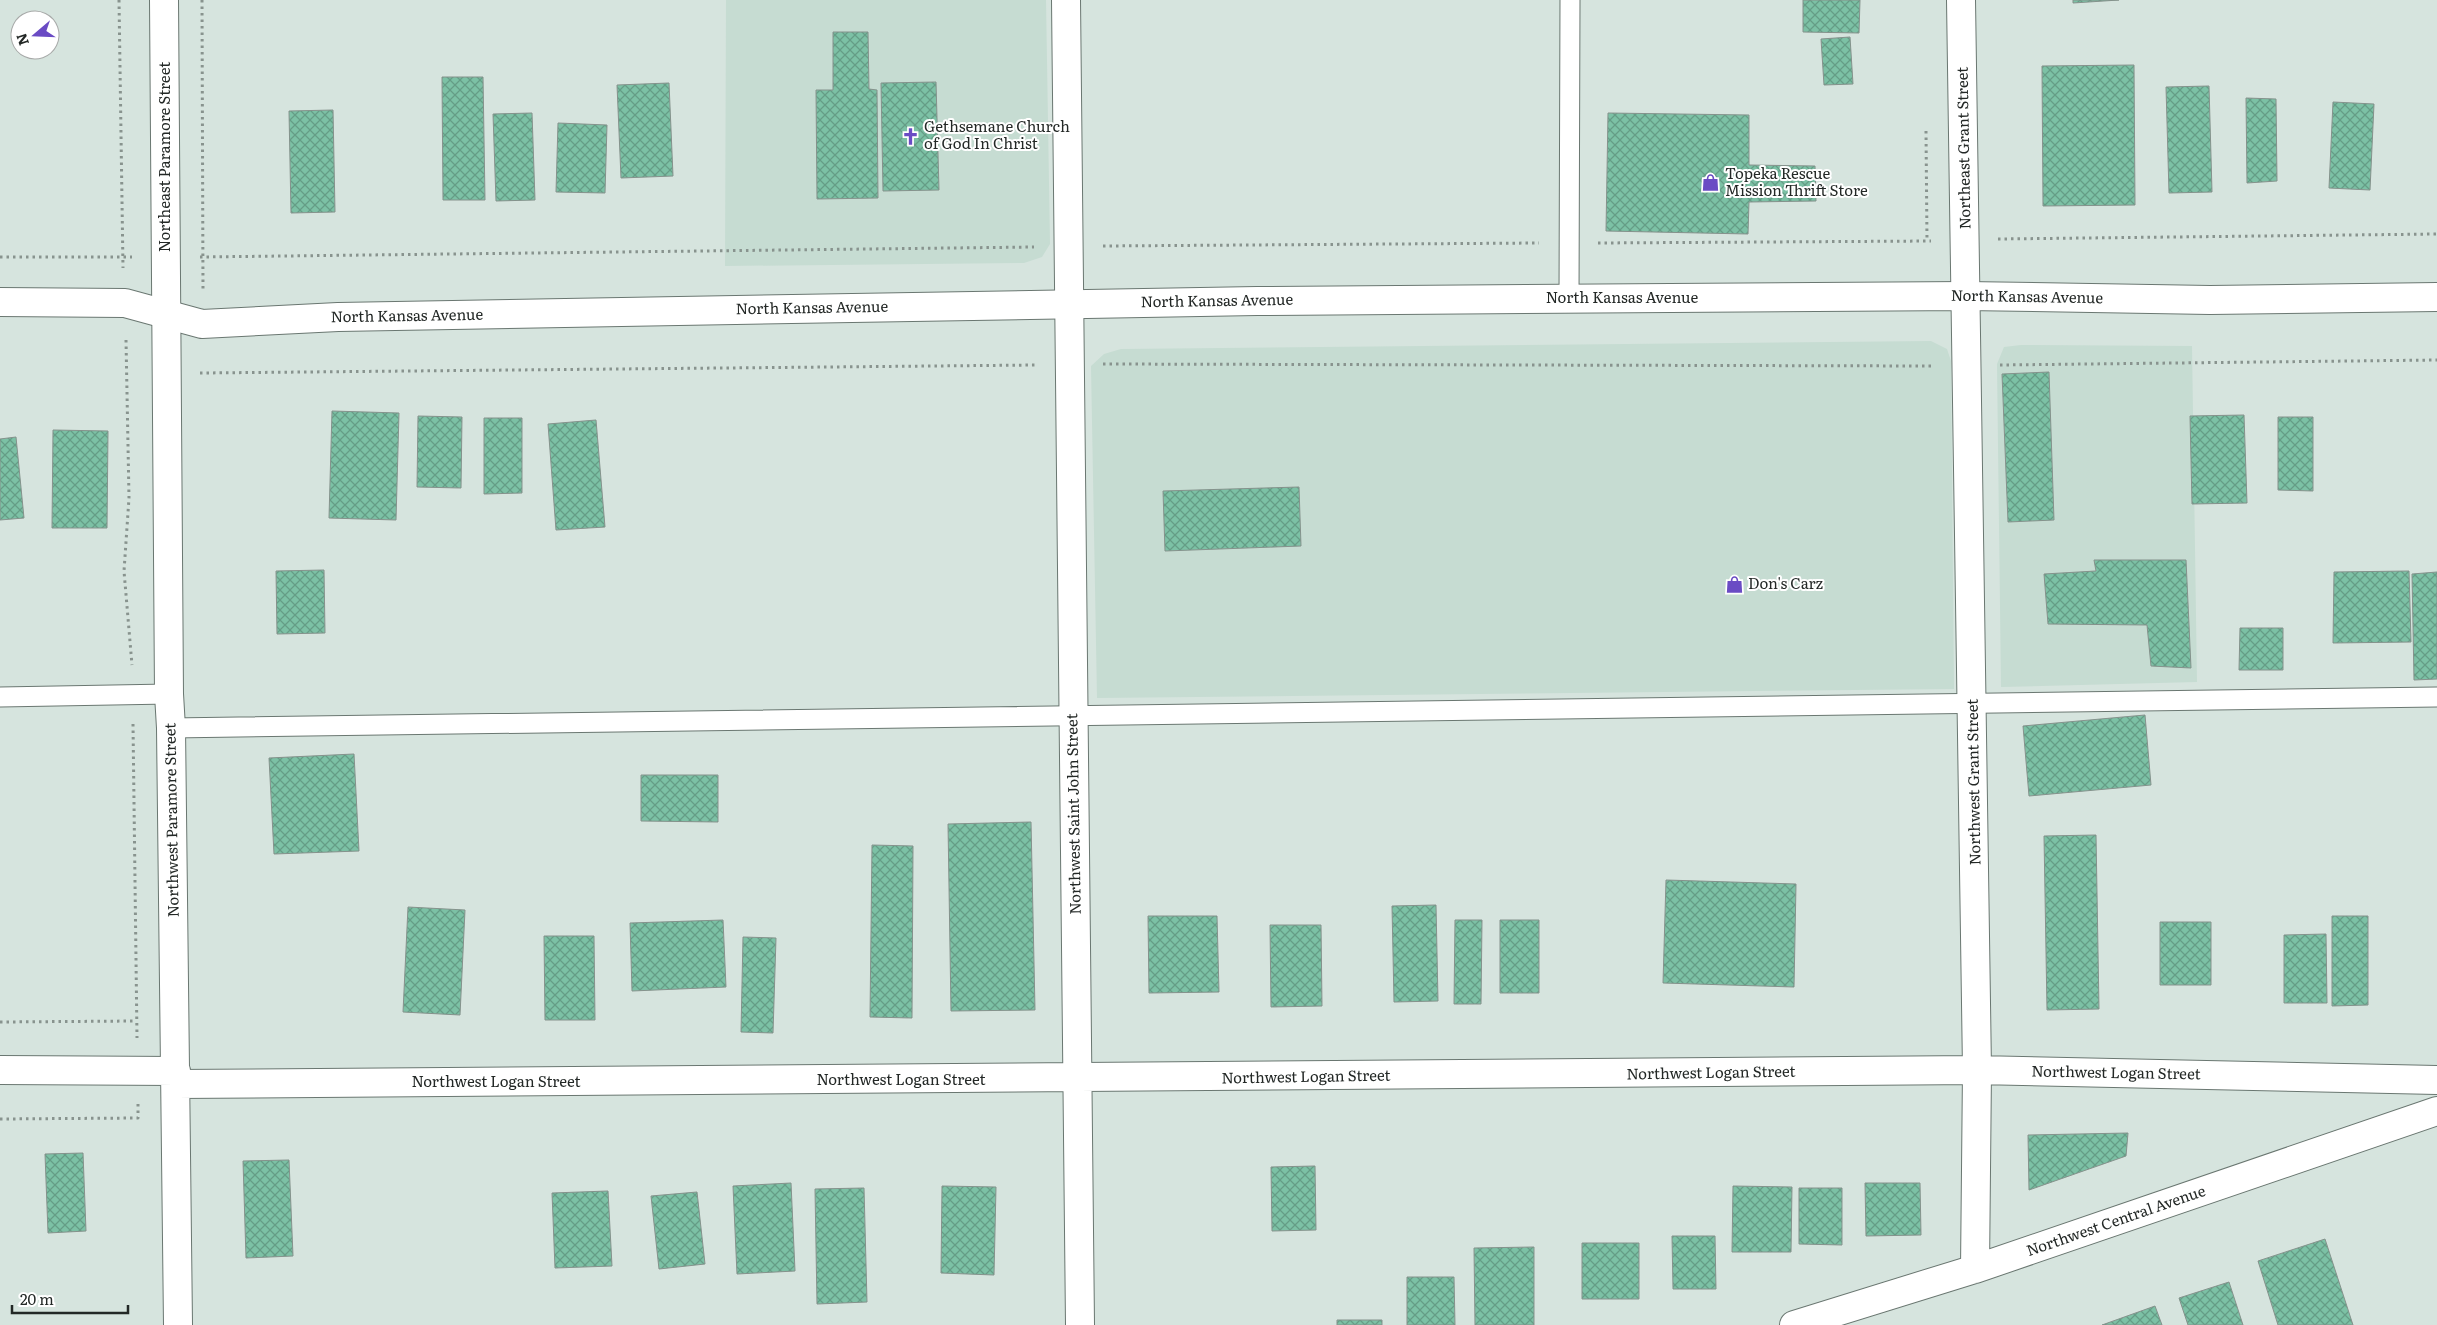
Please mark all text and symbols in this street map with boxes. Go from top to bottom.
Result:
north arrow [10,10,60,60]
text: N [10,31,33,48]
street label: Northeast Paramore Street [152,62,175,252]
street label: Northeast Grant Street [1950,67,1975,230]
place label: Gethsemane Church of God In Christ [924,114,1070,154]
church icon: Gethsemane Church of God In Christ [900,126,920,146]
place label: Topeka Rescue Mission Thrift Store [1725,161,1868,201]
shop icon: Topeka Rescue Mission Thrift Store [1701,173,1721,193]
street label: North Kansas Avenue [1951,283,2104,308]
street label: North Kansas Avenue [1546,285,1698,308]
street label: North Kansas Avenue [1141,287,1294,312]
street label: North Kansas Avenue [736,294,889,319]
street label: North Kansas Avenue [331,302,484,327]
place label: Don's Carz [1748,571,1823,594]
shop icon: Don's Carz [1724,574,1744,594]
street label: Northwest Grant Street [1960,699,1985,866]
street label: Northwest Saint John Street [1059,713,1086,915]
street label: Northwest Paramore Street [157,723,184,918]
street label: Northwest Logan Street [1626,1059,1796,1084]
street label: Northwest Logan Street [2031,1059,2201,1084]
street label: Northwest Logan Street [1221,1063,1391,1088]
street label: Northwest Logan Street [816,1067,986,1090]
street label: Northwest Logan Street [411,1069,581,1092]
street label: Northwest Central Avenue [2023,1178,2208,1261]
scale bar [12,1282,129,1314]
text: 20 m [20,1287,54,1310]

